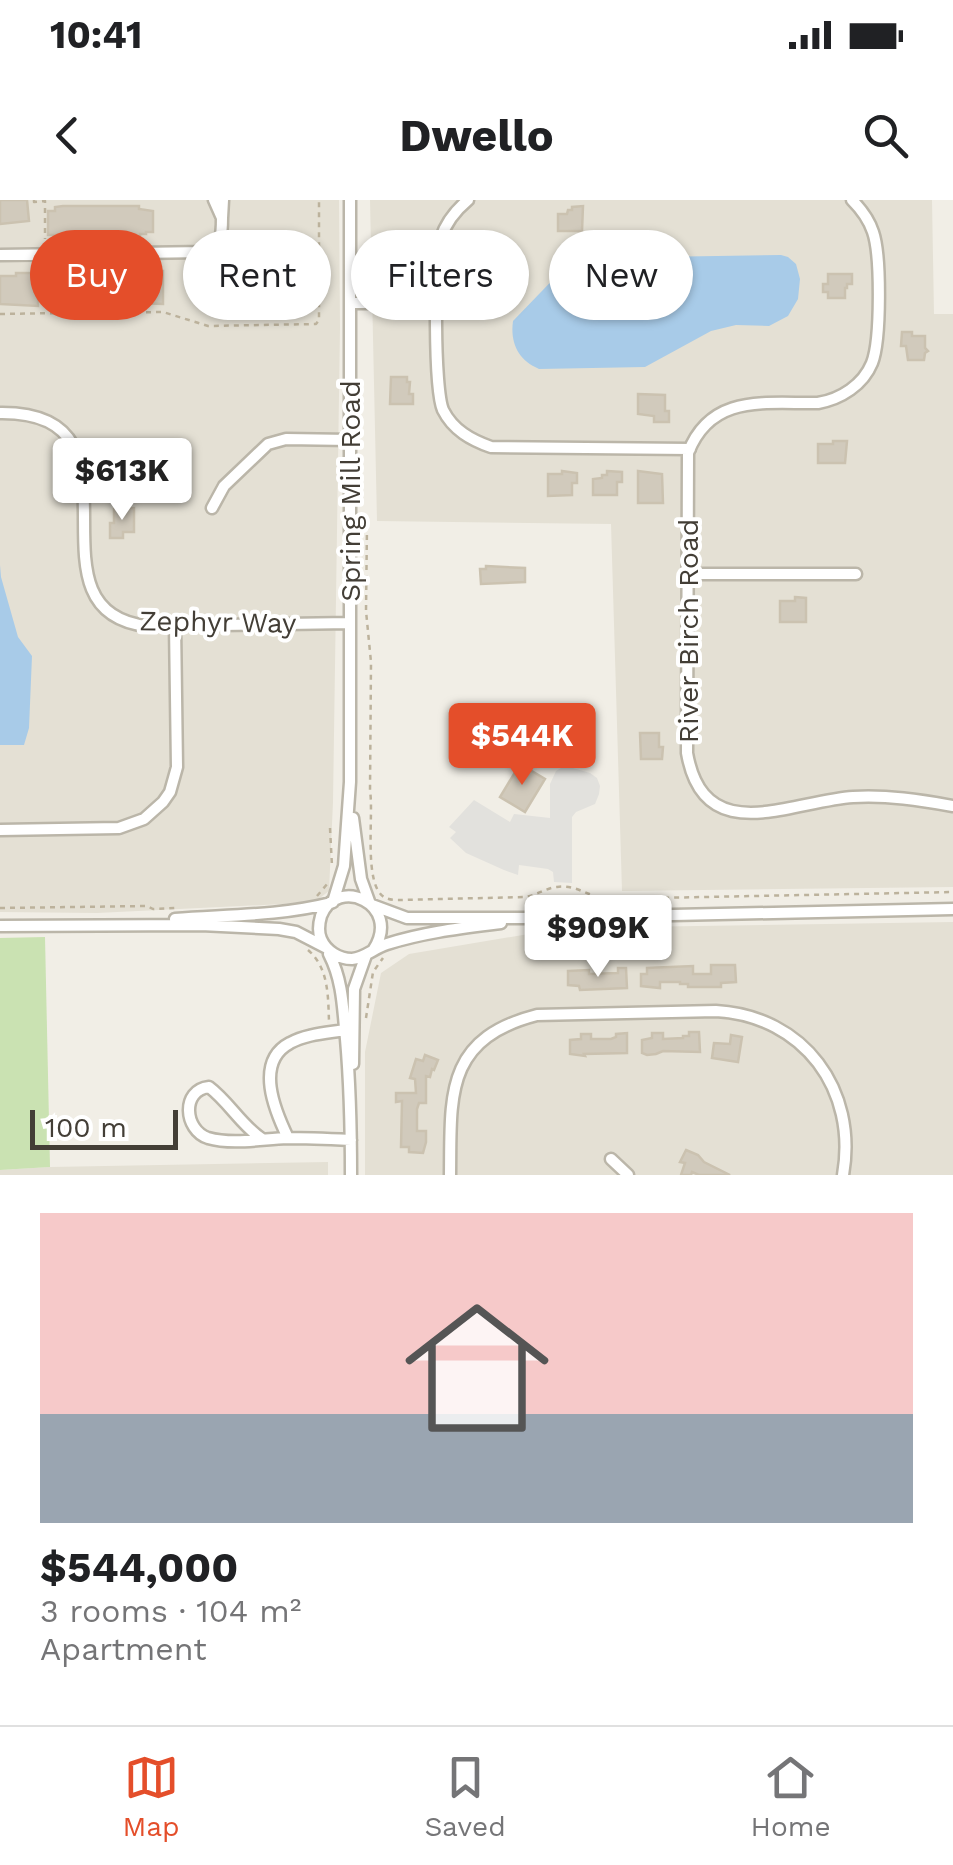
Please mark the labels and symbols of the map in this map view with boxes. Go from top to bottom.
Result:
street label: Spring Mill Road [334,380,367,602]
pin: $613K [52,438,192,523]
street label: River Birch Road [672,519,705,743]
street label: Zephyr Way [139,604,297,640]
pin: $544K [452,703,592,788]
pin: $909K [528,895,668,980]
scale bar [30,1105,178,1150]

